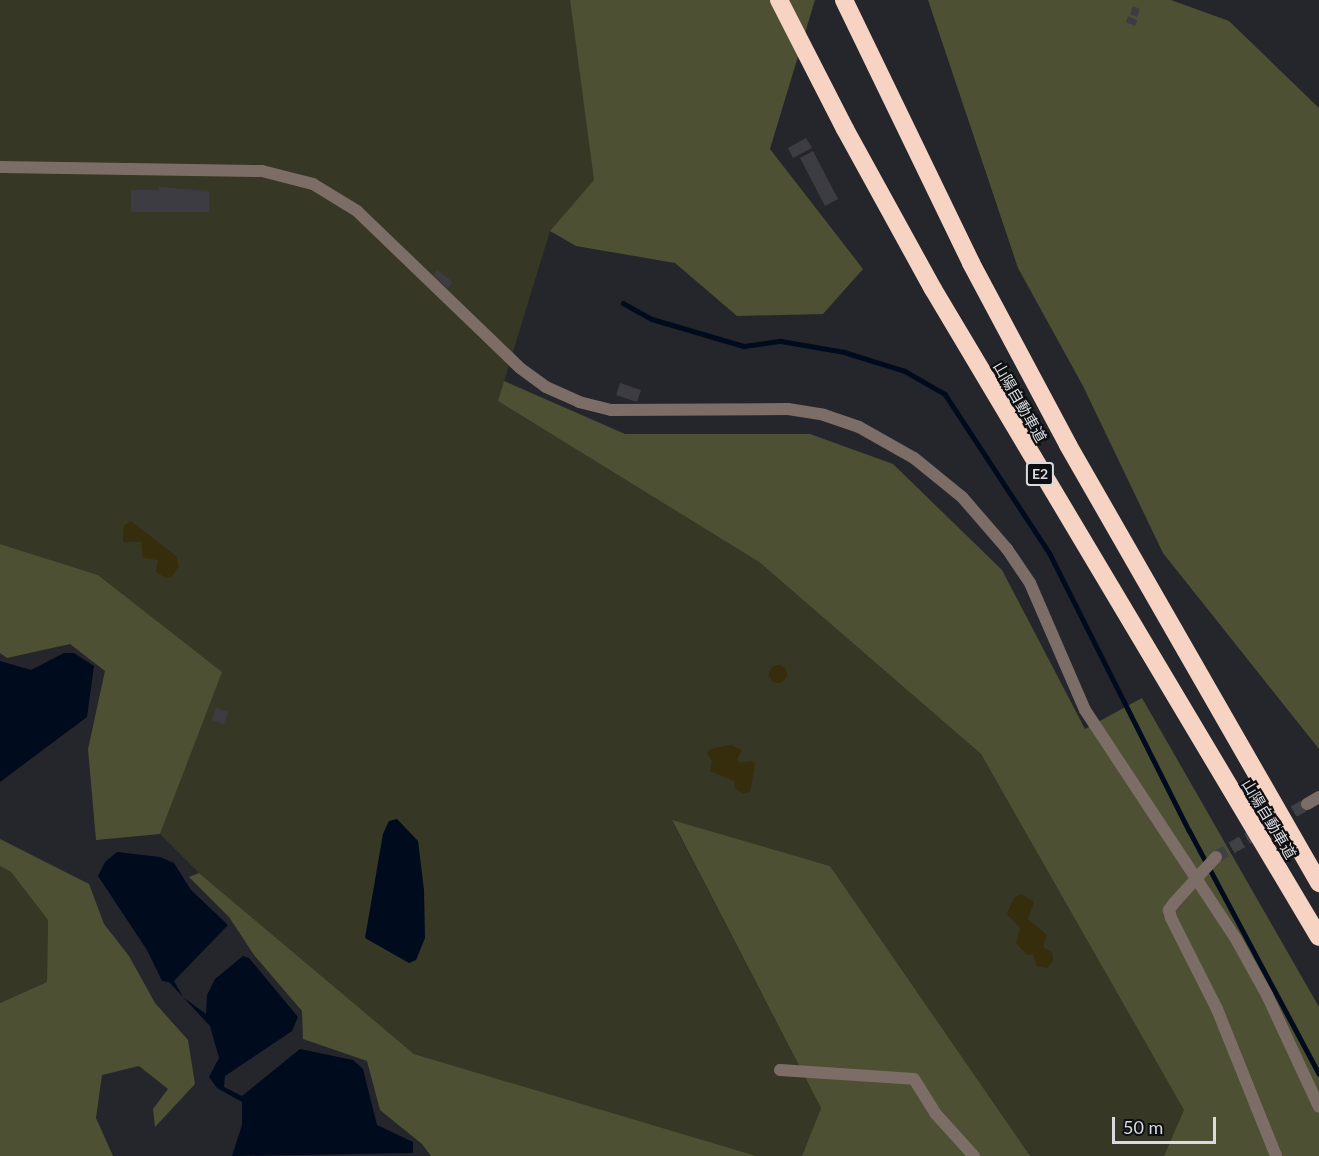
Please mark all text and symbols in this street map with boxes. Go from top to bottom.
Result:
street label: 山陽自動車道 [990,359,1050,445]
road number: E2 [1025,463,1055,485]
street label: 山陽自動車道 [1238,776,1300,862]
scale bar [1115,1105,1218,1143]
text: 50 m [1123,1116,1163,1138]

